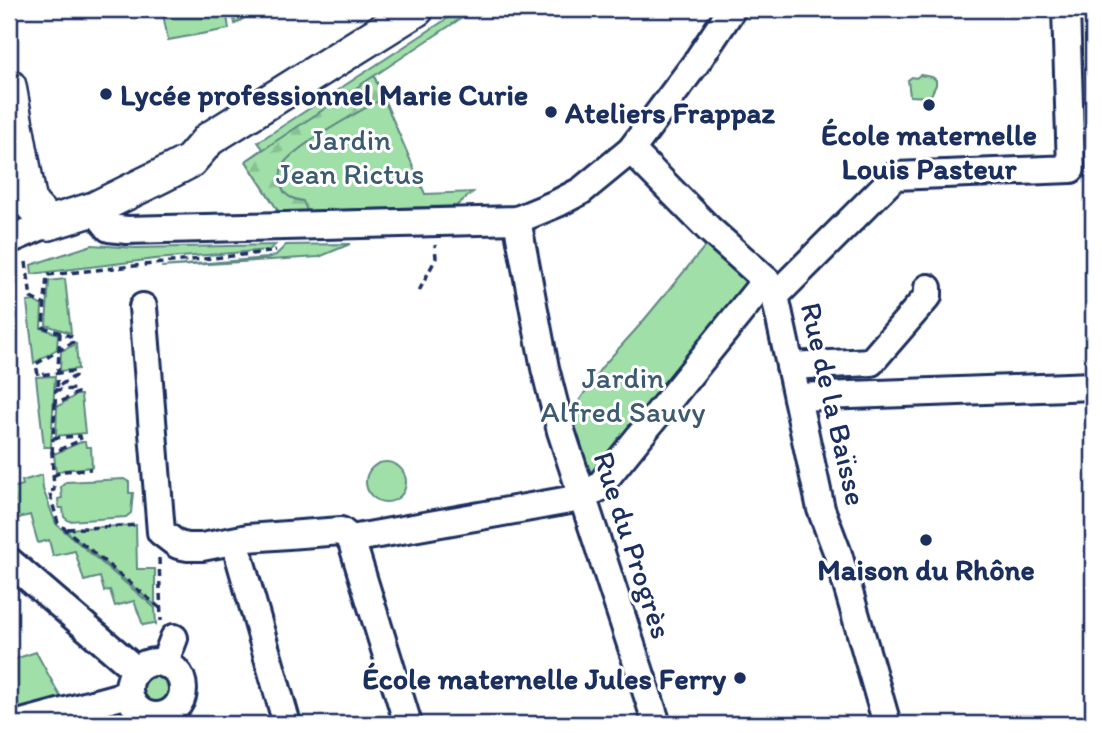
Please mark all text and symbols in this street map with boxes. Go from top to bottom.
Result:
place label: Lycée professionnel Marie Curie [120,76,528,113]
marker: Lycée professionnel Marie Curie [98,86,114,102]
place label: Ateliers Frappaz [564,94,775,131]
marker: École maternelle Louis Pasteur [921,97,937,113]
marker: Ateliers Frappaz [543,104,559,120]
place label: École maternelle Louis Pasteur [821,116,1037,187]
park label: Jardin Jean Rictus [276,121,424,192]
street label: Rue de la Baïsse [793,299,875,509]
park label: Jardin Alfred Sauvy [541,359,705,430]
street label: Rue du Progrès [585,447,681,643]
marker: Maison du Rhône [918,532,934,548]
place label: Maison du Rhône [817,551,1035,588]
place label: École maternelle Jules Ferry [362,660,727,697]
marker: École maternelle Jules Ferry [732,670,748,686]

